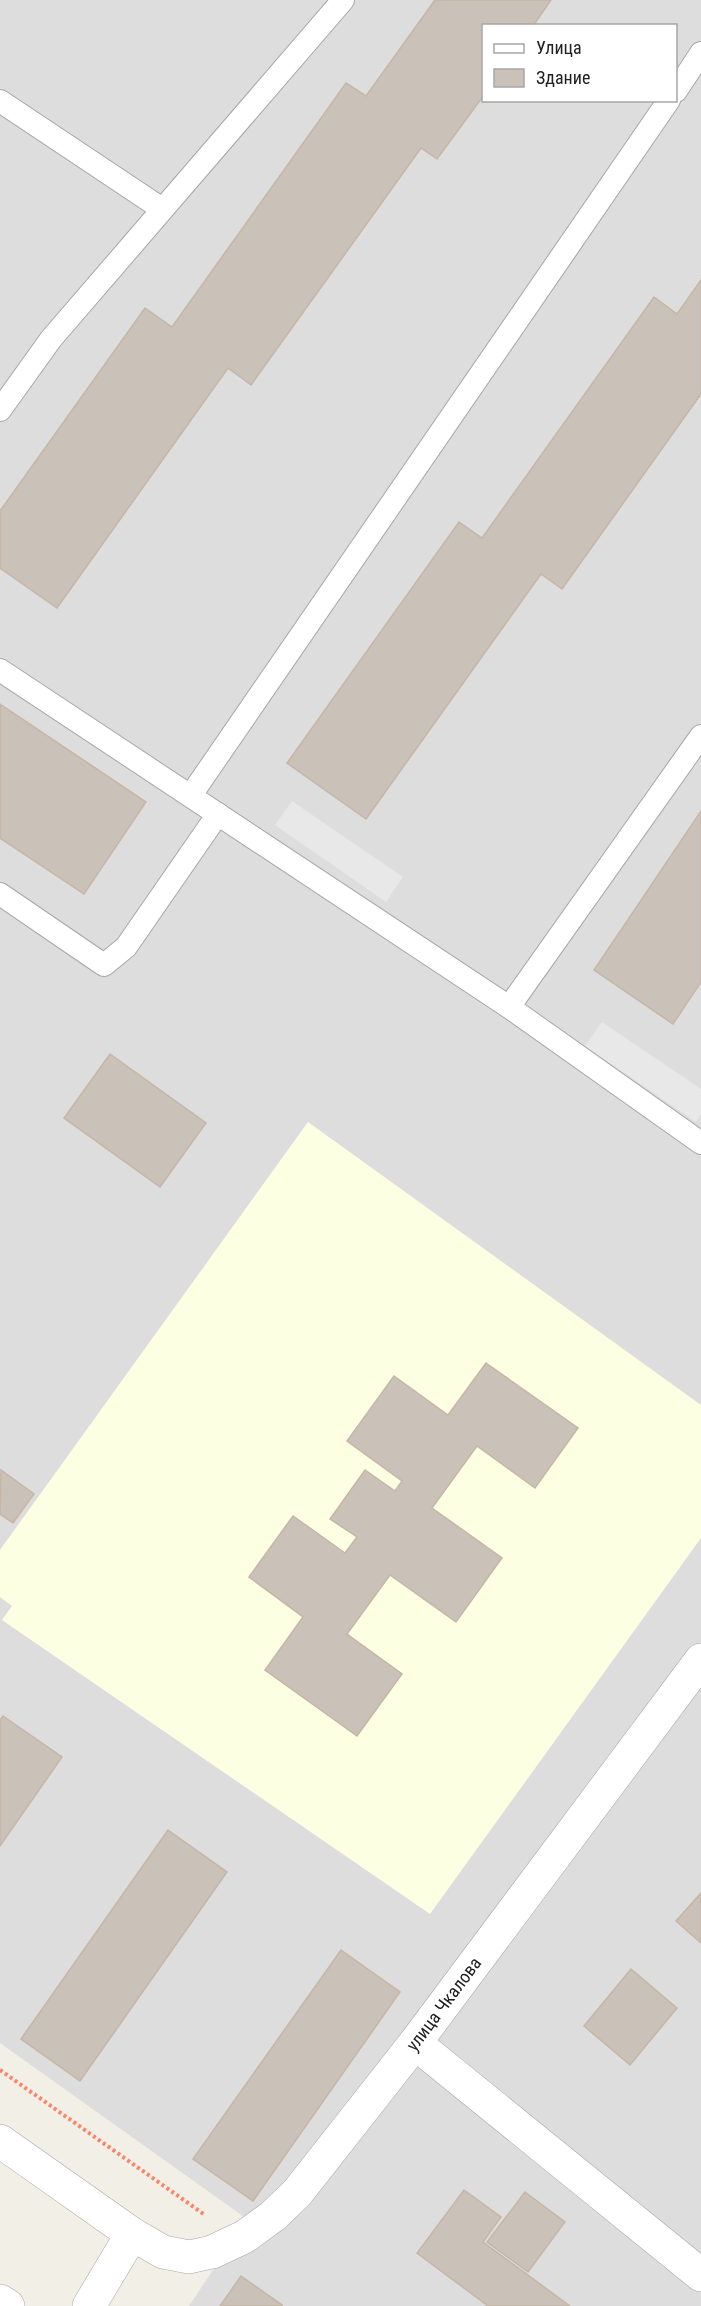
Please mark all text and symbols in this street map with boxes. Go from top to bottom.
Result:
legend [482,24,677,102]
text: Улица [536,37,582,58]
text: Здание [536,67,590,88]
street label: улица Чкалова [402,1953,485,2055]

